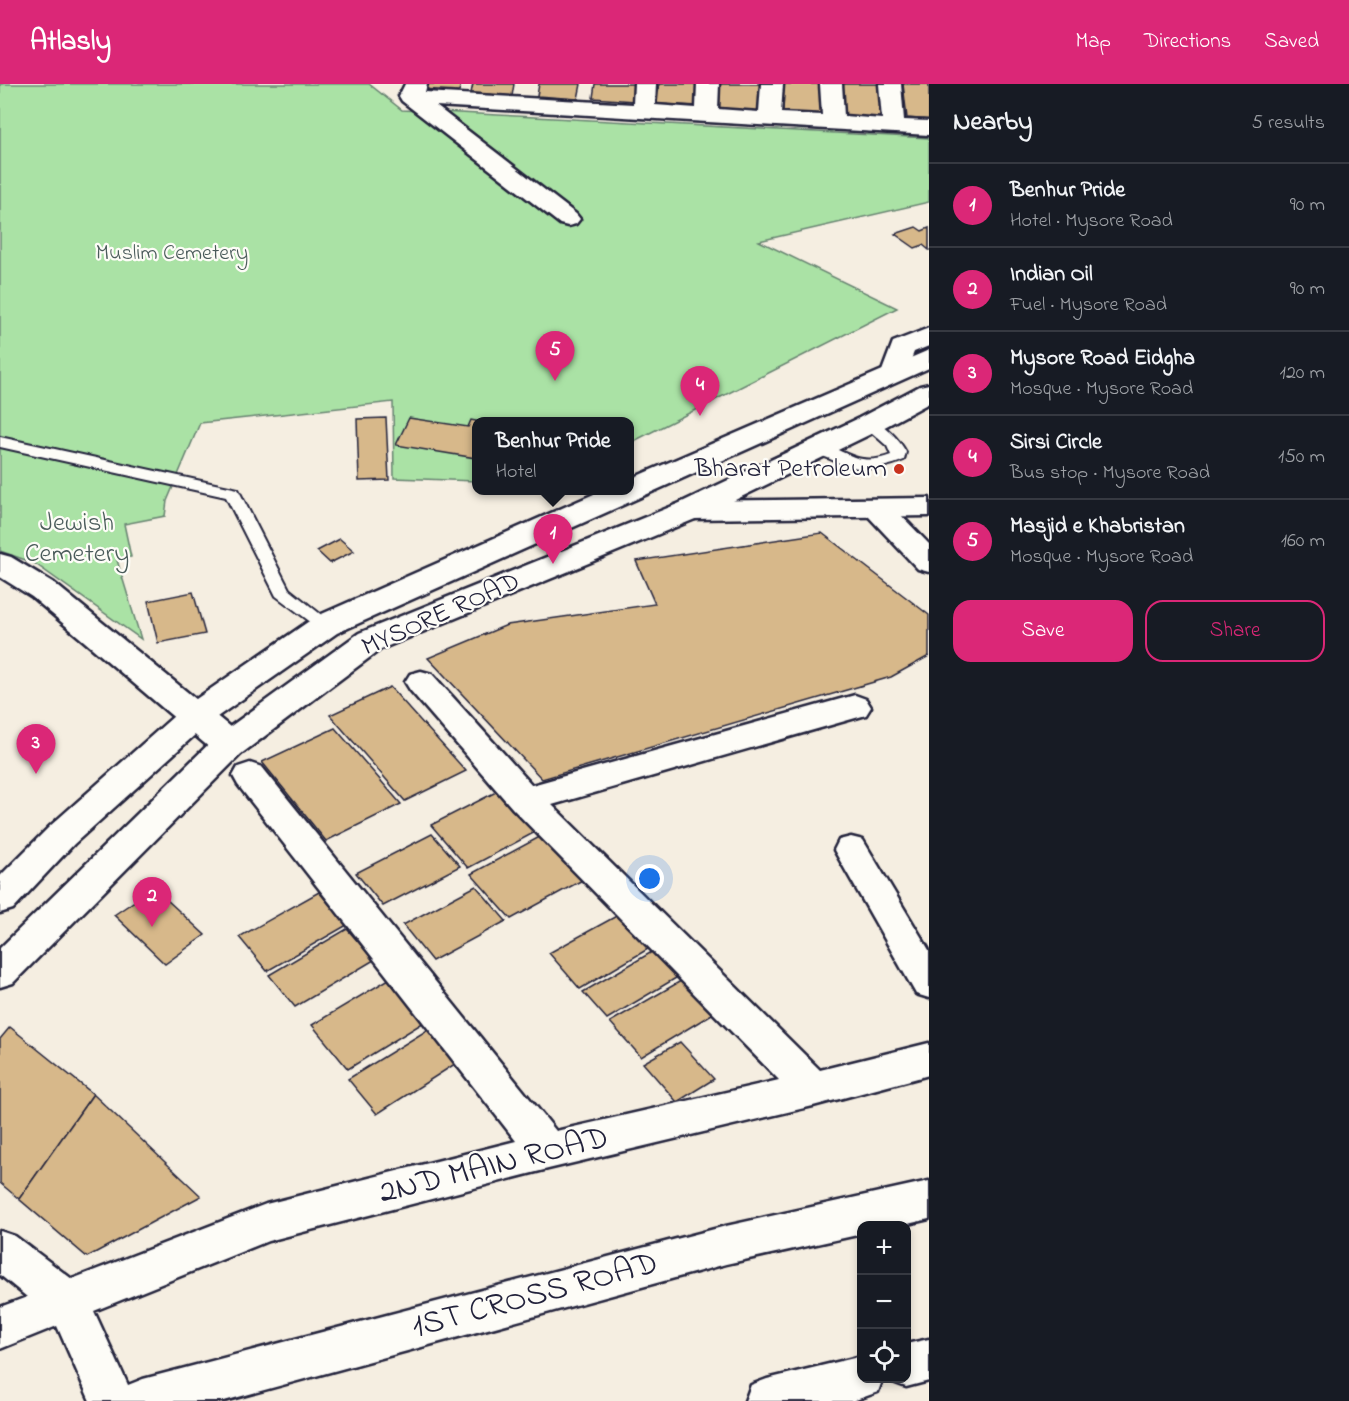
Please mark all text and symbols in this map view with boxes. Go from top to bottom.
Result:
text: Atlasly [30,22,111,63]
text: Map [1075,27,1111,57]
text: Directions [1144,27,1231,57]
text: Saved [1264,27,1319,57]
text: Nearby [953,104,1032,142]
text: 5 results [1252,109,1325,138]
text: Benhur Pride [1010,175,1125,207]
text: 1 [969,191,976,220]
text: 90 m [1290,191,1325,220]
text: Hotel · Mysore Road [1010,207,1173,236]
park label: Muslim Cemetery [96,238,248,271]
text: Indian Oil [1010,259,1093,291]
text: 2 [968,275,977,304]
text: 90 m [1290,275,1325,304]
text: Fuel · Mysore Road [1010,291,1167,320]
pin: 5 [536,332,574,381]
text: Mysore Road Eidgha [1010,343,1195,375]
text: 3 [968,359,977,388]
text: 120 m [1280,359,1325,388]
pin: 4 [680,366,720,416]
text: Mosque · Mysore Road [1010,375,1193,404]
popup [472,417,634,495]
text: Benhur Pride [495,426,611,458]
text: Sirsi Circle [1010,427,1102,459]
text: 4 [968,443,977,472]
text: 150 m [1278,443,1325,472]
place label: Bharat Petroleum [694,450,887,489]
text: Hotel [495,458,536,487]
text: Bus stop · Mysore Road [1010,459,1210,488]
marker: Bharat Petroleum [892,462,906,476]
park label: Jewish Cemetery [25,504,129,574]
text: Masjid e Khabristan [1010,511,1185,543]
pin: 1 [534,514,572,564]
text: 5 [967,527,978,556]
text: 160 m [1281,527,1325,556]
text: Mosque · Mysore Road [1010,543,1193,572]
street label: MYSORE ROAD [356,563,526,667]
button: Save [953,600,1133,662]
button: Share [1145,600,1325,662]
pin: 3 [16,724,56,774]
your location [635,864,664,893]
pin: 2 [132,878,172,927]
street label: 2ND MAIN ROAD [374,1114,614,1218]
map controls [857,1221,911,1383]
button: + [857,1221,911,1275]
street label: 1ST CROSS ROAD [407,1240,663,1352]
button: − [857,1275,911,1329]
button: locate [857,1329,911,1383]

